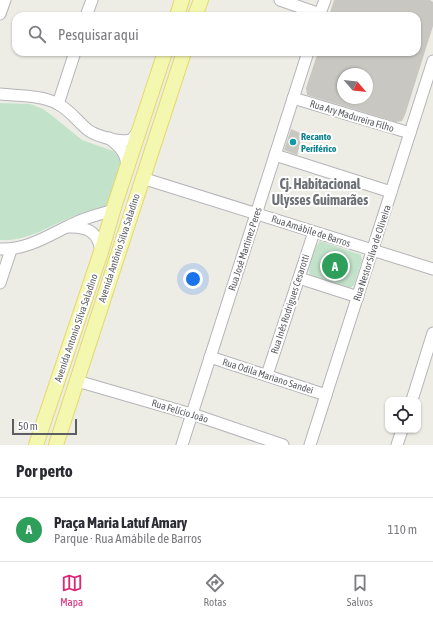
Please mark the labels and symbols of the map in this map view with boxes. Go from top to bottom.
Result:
north arrow [337,68,373,104]
street label: Rua Ary Madureira Filho [309,98,396,134]
place label: Recanto Periférico [301,131,337,154]
marker: Recanto Periférico [288,137,298,147]
district label: Cj. Habitacional Ulysses Guimarães [272,176,368,208]
street label: Avenida Antônio Silva Saladino [96,192,142,304]
street label: Rua Nestor Silva de Oliveira [351,203,393,302]
street label: Rua José Martinez Peres [226,205,264,292]
street label: Rua Amábile de Barros [270,213,352,249]
pin: A [322,251,348,281]
street label: Rua Inês Rodrigues Cesarotti [269,253,311,355]
your location [183,269,203,289]
street label: Avenida Antonio Silva Saladino [52,272,100,384]
street label: Rua Odila Mariano Sandei [221,356,315,396]
street label: Rua Felício João [150,397,210,425]
scale bar [12,417,77,436]

